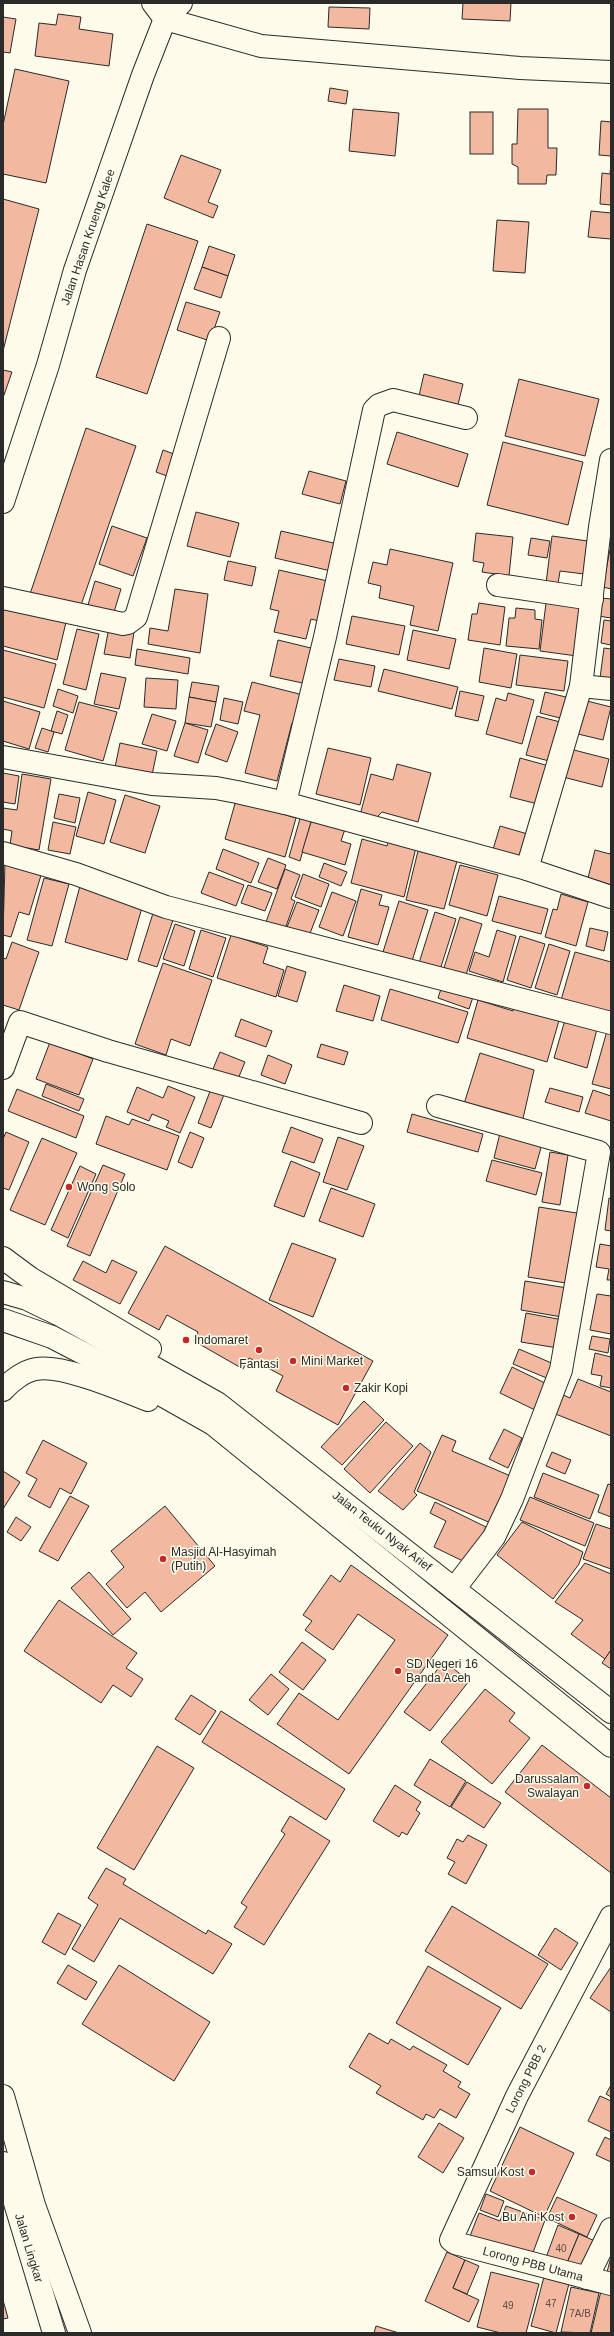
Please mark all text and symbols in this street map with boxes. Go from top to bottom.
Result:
street label: Jalan Hasan Krueng Kalee [58,167,118,307]
place label: Wong Solo [77,1180,136,1194]
marker: Wong Solo [64,1182,74,1192]
place label: Indomaret [194,1333,249,1347]
marker: Indomaret [181,1335,191,1345]
marker: Fantasi [254,1345,264,1355]
place label: Mini Market [301,1354,364,1368]
marker: Mini Market [288,1356,298,1366]
place label: Fantasi [239,1357,279,1371]
place label: Zakir Kopi [354,1381,408,1395]
marker: Zakir Kopi [341,1383,351,1393]
street label: Jalan Teuku Nyak Arief [330,1488,435,1574]
place label: Masjid Al-Hasyimah (Putih) [171,1545,276,1573]
marker: Masjid Al-Hasyimah (Putih) [158,1554,168,1564]
place label: SD Negeri 16 Banda Aceh [406,1657,478,1685]
marker: SD Negeri 16 Banda Aceh [393,1666,403,1676]
place label: Darussalam Swalayan [515,1772,579,1800]
marker: Darussalam Swalayan [582,1781,592,1791]
street label: Lorong PBB 2 [503,2042,549,2115]
place label: Samsul Kost [457,2165,525,2179]
marker: Samsul Kost [527,2167,537,2177]
place label: Bu Ani Kost [502,2210,565,2224]
street label: Jalan Lingkar [12,2212,46,2284]
marker: Bu Ani Kost [567,2212,577,2222]
house number: 40 [555,2243,567,2254]
street label: Lorong PBB Utama [481,2244,585,2284]
house number: 47 [545,2298,557,2309]
house number: 49 [502,2300,514,2311]
house number: 7A/B [569,2308,591,2319]

